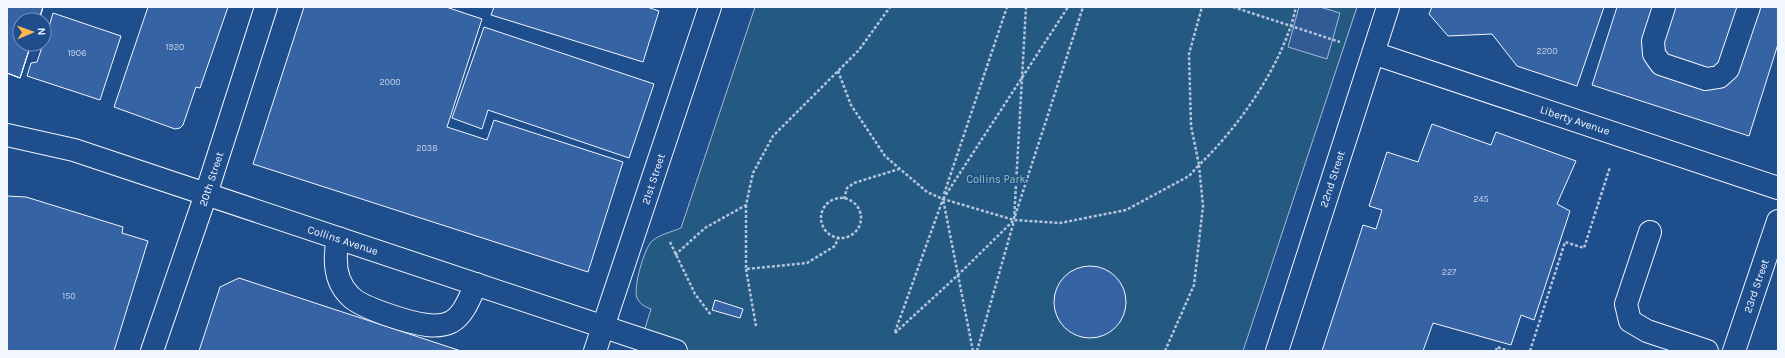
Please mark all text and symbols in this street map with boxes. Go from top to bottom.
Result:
north arrow [12,12,52,52]
text: N [35,27,48,36]
house number: 1920 [166,42,184,52]
house number: 2200 [1536,46,1558,56]
house number: 1906 [68,48,86,58]
house number: 2000 [379,77,401,87]
street label: Liberty Avenue [1538,103,1612,138]
house number: 2038 [416,143,438,153]
street label: 22nd Street [1317,149,1348,209]
street label: 20th Street [197,150,226,208]
street label: 21st Street [639,152,668,206]
park label: Collins Park [966,173,1026,186]
house number: 245 [1473,194,1489,204]
street label: Collins Avenue [306,223,380,258]
street label: 23rd Street [1741,257,1772,315]
house number: 227 [1442,267,1457,277]
house number: 150 [62,291,76,301]

